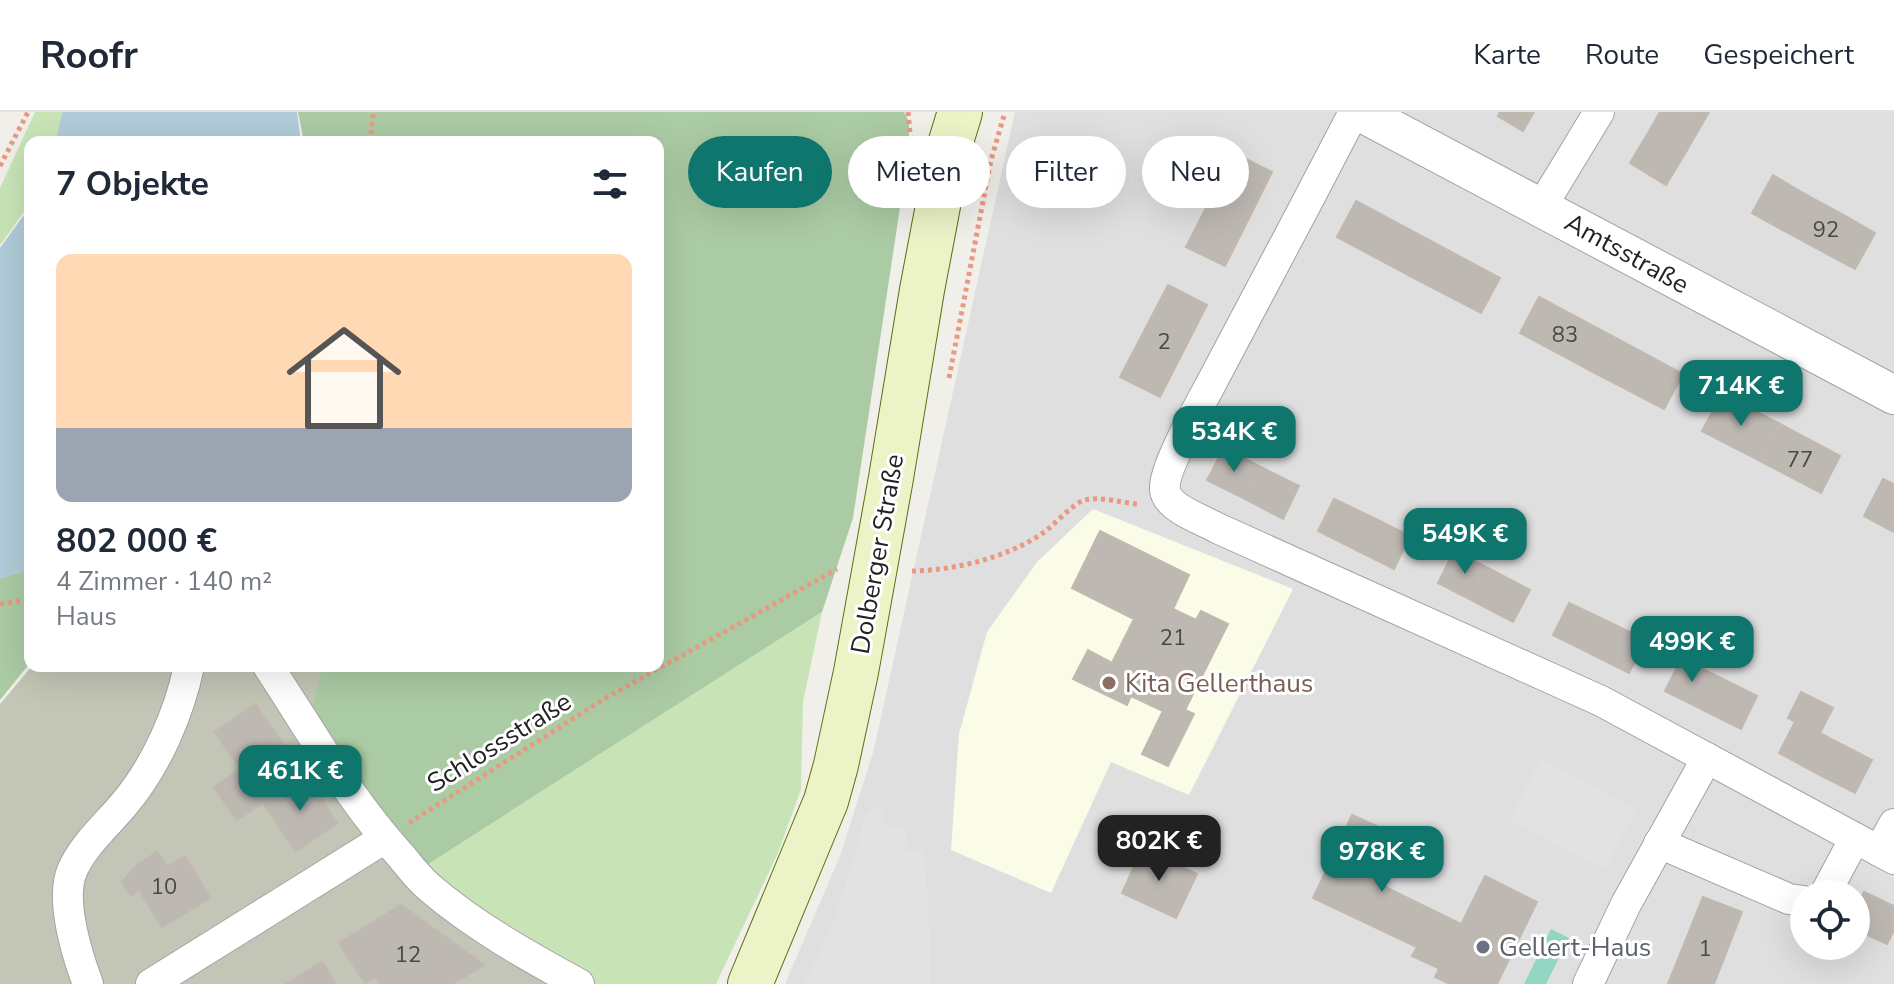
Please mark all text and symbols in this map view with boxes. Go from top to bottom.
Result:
text: Roofr [40,30,138,81]
text: Karte [1473,36,1541,74]
text: Route [1585,36,1659,74]
text: Gespeichert [1703,36,1854,74]
chip: Kaufen [688,136,832,208]
chip: Mieten [848,136,990,208]
chip: Filter [1006,136,1126,208]
chip: Neu [1142,136,1249,208]
text: 7 Objekte [56,161,209,207]
icon: filters [588,162,632,206]
street label: Amtsstraße [1558,205,1695,302]
house number: 92 [1813,215,1839,245]
icon: home [272,306,416,450]
house number: 83 [1552,320,1578,350]
house number: 2 [1157,327,1171,357]
pin: 714K € [1676,360,1806,428]
text: 714K € [1698,368,1784,403]
pin: 534K € [1169,406,1299,474]
text: 534K € [1191,414,1277,449]
house number: 77 [1787,445,1813,475]
street label: Dolberger Straße [843,451,912,657]
pin: 549K € [1400,508,1530,576]
text: 549K € [1422,516,1508,551]
text: 802 000 € [56,518,217,564]
text: 4 Zimmer · 140 m² [56,564,272,599]
text: Haus [56,599,117,634]
pin: 499K € [1627,616,1757,684]
house number: 21 [1160,623,1186,653]
text: 499K € [1649,624,1735,659]
place label: Kita Gellerthaus [1125,666,1313,701]
marker: Kita Gellerthaus [1100,674,1118,692]
street label: Schlossstraße [420,684,578,801]
pin: 461K € [235,745,365,813]
text: 461K € [257,753,343,788]
pin: 802K € [1094,815,1224,883]
text: 802K € [1116,823,1202,858]
pin: 978K € [1317,826,1447,894]
text: 978K € [1339,834,1425,869]
house number: 10 [151,872,177,902]
map controls [1790,880,1870,960]
button: locate [1790,880,1870,960]
place label: Gellert-Haus [1499,930,1651,965]
house number: 1 [1698,934,1712,964]
marker: Gellert-Haus [1474,938,1492,956]
house number: 12 [395,940,421,970]

